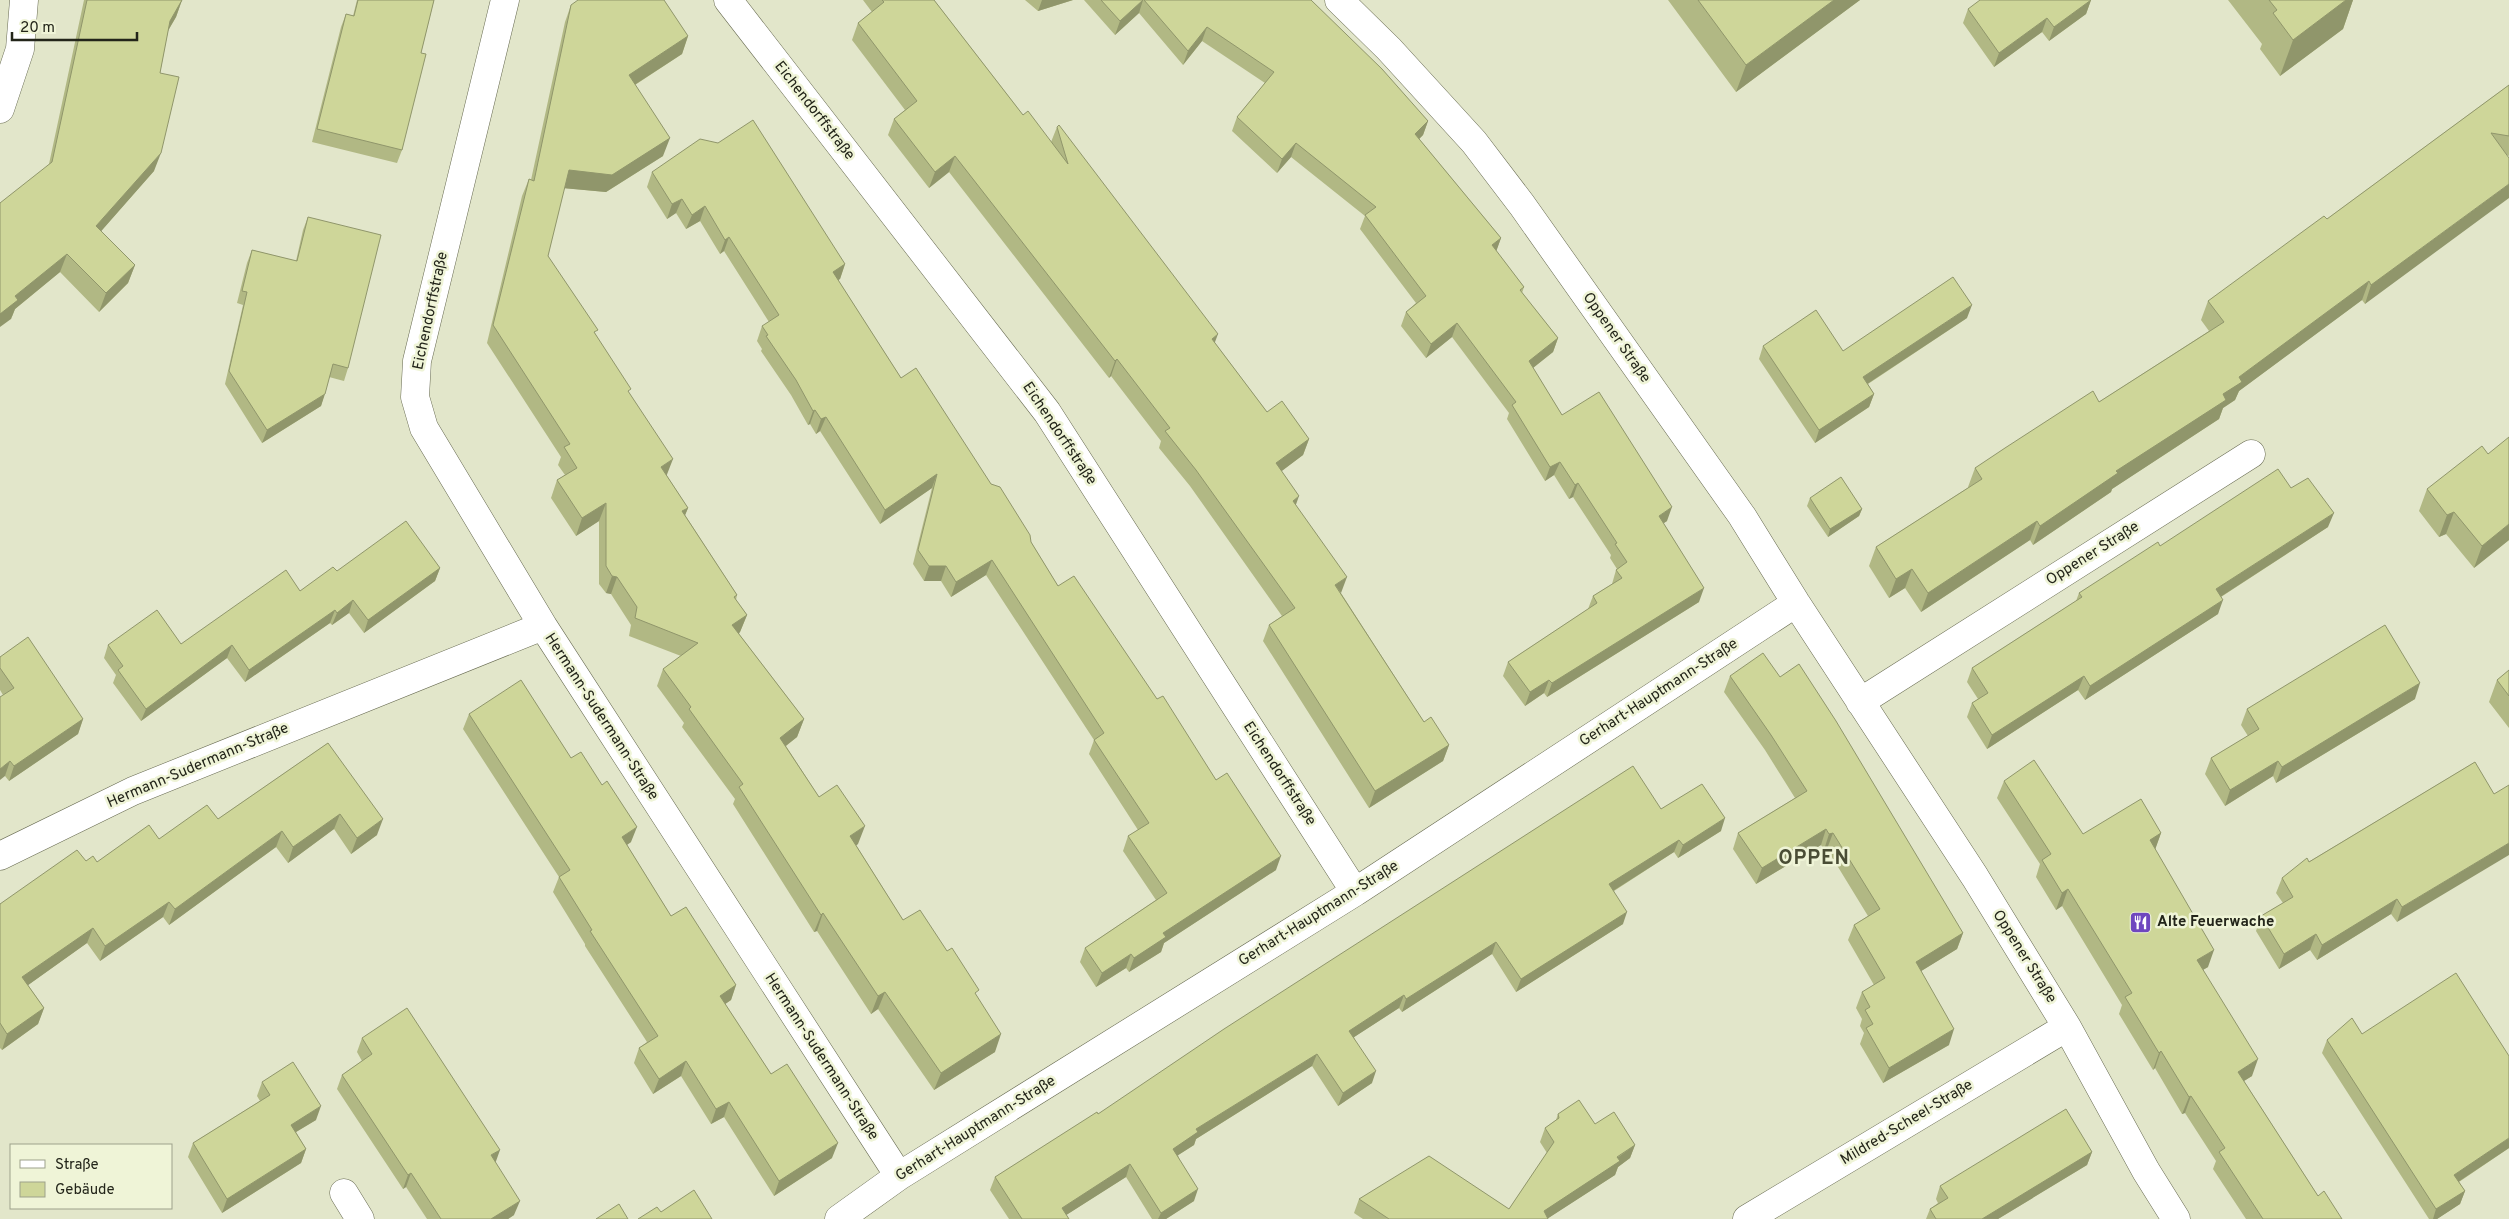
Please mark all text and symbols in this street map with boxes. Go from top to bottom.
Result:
scale bar [12,10,138,42]
text: 20 m [20,19,55,38]
street label: Eichendorffstraße [769,58,859,164]
street label: Eichendorffstraße [409,250,453,372]
street label: Oppener Straße [1578,289,1654,387]
street label: Eichendorffstraße [1017,379,1101,489]
street label: Oppener Straße [2043,518,2143,590]
street label: Hermann-Sudermann-Straße [540,630,662,804]
street label: Gerhart-Hauptmann-Straße [1576,635,1742,751]
street label: Eichendorffstraße [1238,718,1320,830]
street label: Hermann-Sudermann-Straße [104,719,292,813]
district label: OPPEN [1778,846,1850,872]
street label: Gerhart-Hauptmann-Straße [1235,857,1403,971]
street label: Oppener Straße [1988,907,2060,1007]
restaurant icon: Alte Feuerwache [2129,910,2153,934]
place label: Alte Feuerwache [2157,913,2274,932]
street label: Hermann-Sudermann-Straße [760,970,882,1144]
street label: Gerhart-Hauptmann-Straße [892,1072,1060,1186]
street label: Mildred-Scheel-Straße [1837,1076,1977,1170]
legend [10,1144,172,1209]
text: Straße [55,1156,99,1175]
text: Gebäude [55,1181,115,1200]

